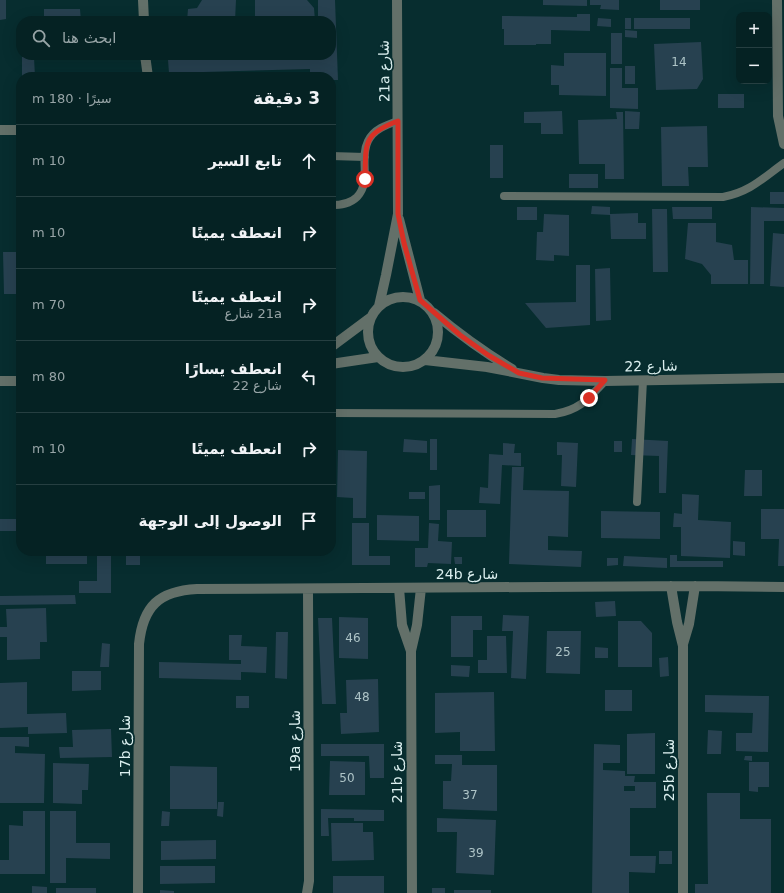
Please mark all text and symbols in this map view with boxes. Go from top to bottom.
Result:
map controls [736,12,772,84]
button: + [736,12,772,48]
search box [16,16,336,60]
icon: search [30,27,52,49]
text: ابحث هنا [62,29,117,47]
street label: 21a شارع [375,40,394,102]
button: − [736,48,772,84]
house number: 14 [671,55,687,69]
text: 3 دقيقة [253,88,320,108]
text: سيرًا · 180 m [32,91,112,106]
icon: ahead [298,150,320,172]
text: تابع السير [208,152,282,170]
text: 10 m [32,153,65,168]
route start [356,170,374,188]
icon: right [298,222,320,244]
text: انعطف يمينًا [191,224,282,242]
text: 10 m [32,225,65,240]
text: انعطف يمينًا [191,288,282,306]
icon: right [298,294,320,316]
text: 70 m [32,297,65,312]
text: 21a شارع [224,306,282,321]
street label: شارع 22 [624,358,678,375]
text: انعطف يسارًا [185,360,282,378]
icon: left [298,366,320,388]
text: 80 m [32,369,65,384]
text: شارع 22 [232,378,282,393]
route end [580,389,598,407]
icon: right [298,438,320,460]
text: انعطف يمينًا [191,440,282,458]
text: 10 m [32,441,65,456]
icon: arrive [298,510,320,532]
text: الوصول إلى الوجهة [139,512,282,530]
street label: 24b شارع [436,566,498,583]
house number: 46 [345,631,361,645]
house number: 25 [555,645,571,659]
house number: 48 [354,690,370,704]
street label: 19a شارع [287,710,304,772]
street label: 17b شارع [117,715,134,777]
street label: 25b شارع [661,739,678,801]
street label: 21b شارع [389,741,406,803]
house number: 50 [339,771,355,785]
house number: 37 [462,788,478,802]
house number: 39 [468,846,484,860]

